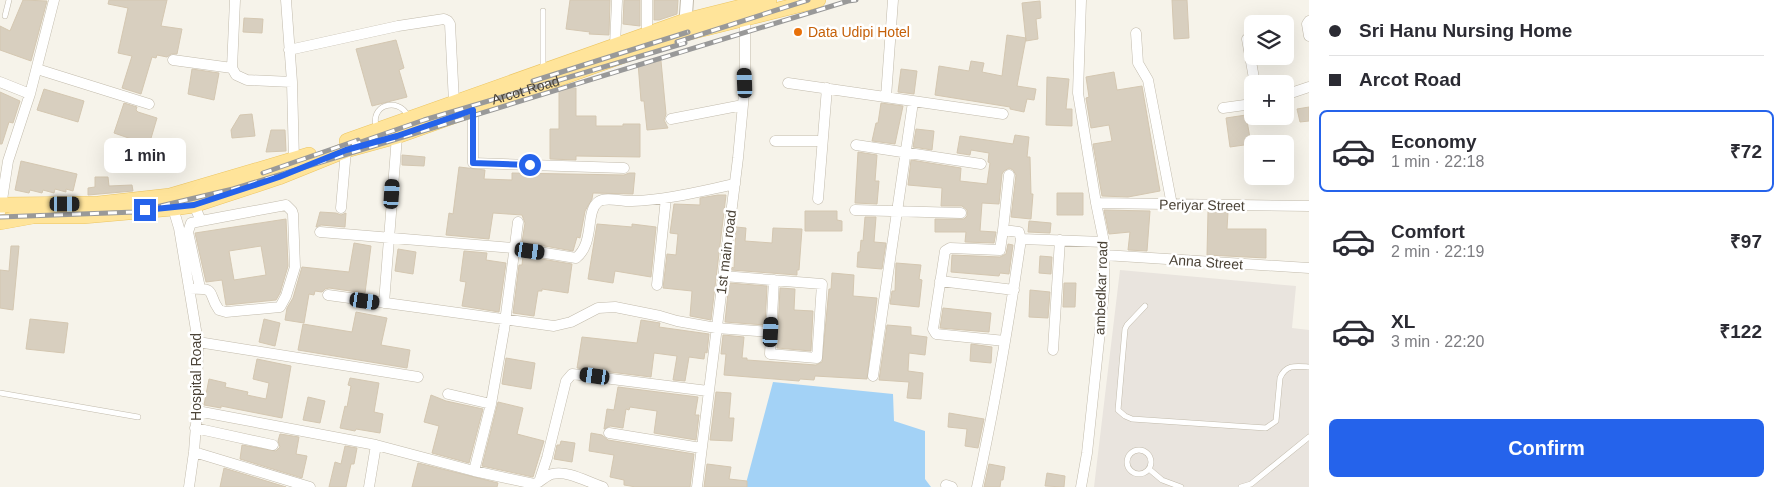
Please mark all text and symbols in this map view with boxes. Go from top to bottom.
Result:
map controls [1244,15,1294,185]
button: layers [1244,15,1294,65]
text: Sri Hanu Nursing Home [1359,20,1572,41]
place label: Data Udipi Hotel [808,24,910,40]
marker: Data Udipi Hotel [792,26,804,38]
car [736,68,753,98]
text: Arcot Road [1359,69,1461,90]
street label: Arcot Road [490,72,561,108]
button: + [1244,75,1294,125]
icon: car [1331,129,1376,174]
text: Economy [1391,131,1477,152]
button: − [1244,135,1294,185]
callout: 1 min [104,138,186,172]
text: ₹72 [1730,141,1762,162]
text: 1 min [124,147,166,164]
text: 1 min · 22:18 [1391,153,1484,170]
route start [519,154,541,176]
car [383,179,400,209]
street label: Periyar Street [1159,196,1245,214]
car [50,197,80,212]
route end [134,199,156,221]
street label: 1st main road [713,209,739,295]
icon: car [1331,219,1376,264]
text: Comfort [1391,221,1465,242]
text: ₹97 [1730,231,1762,252]
car [514,241,545,261]
street label: ambedkar road [1091,241,1111,335]
text: 2 min · 22:19 [1391,243,1484,260]
street label: Anna Street [1169,251,1244,273]
car [349,291,380,311]
icon: car [1331,309,1376,354]
text: XL [1391,311,1415,332]
car [762,317,779,347]
text: ₹122 [1719,321,1762,342]
street label: Hospital Road [188,333,204,421]
text: 3 min · 22:20 [1391,333,1484,350]
car [579,366,610,386]
button: Confirm [1329,419,1764,477]

